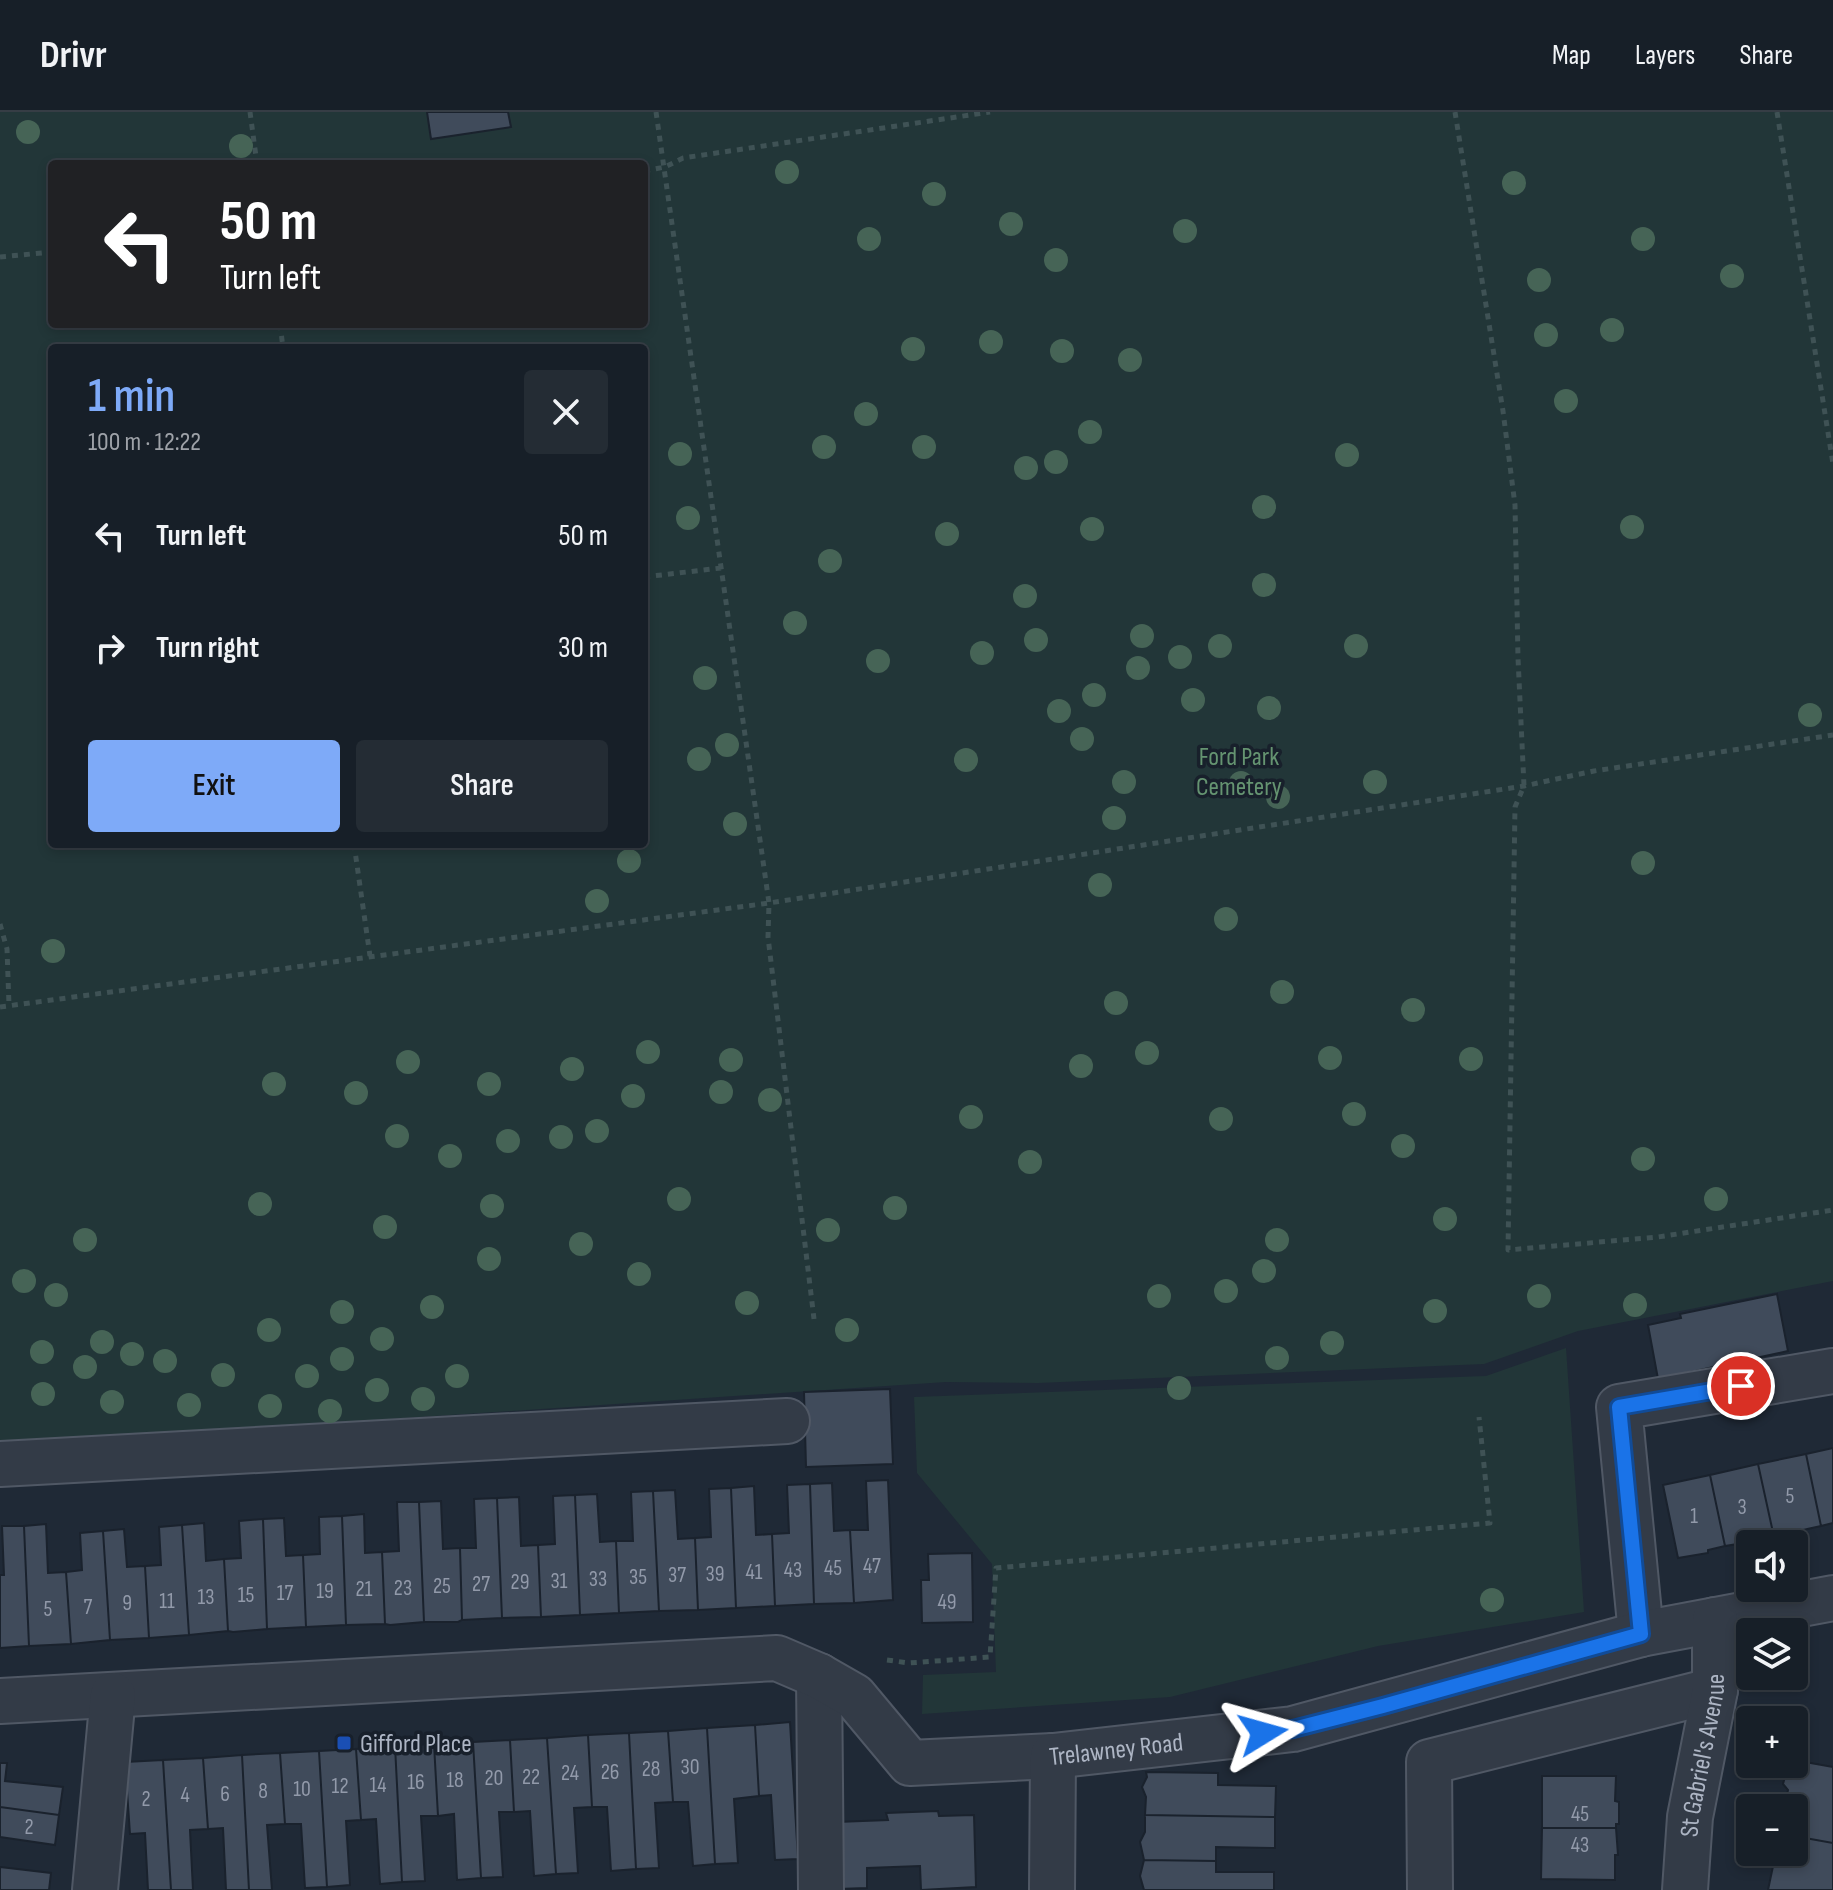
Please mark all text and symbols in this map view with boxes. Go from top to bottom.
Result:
text: Drivr [40,33,107,78]
text: Map [1552,39,1591,72]
text: Layers [1635,39,1695,72]
text: Share [1739,39,1793,72]
text: 50 m [220,189,317,256]
icon: left [88,192,192,296]
text: Turn left [220,257,321,300]
text: 1 min [88,368,175,425]
button: close [524,370,608,454]
text: 100 m · 12:22 [88,427,201,458]
icon: left [88,514,132,558]
text: Turn left [156,518,246,554]
text: 50 m [559,518,608,554]
icon: right [88,626,132,670]
text: Turn right [156,630,259,666]
text: 30 m [558,630,608,666]
button: Exit [88,740,340,832]
button: Share [356,740,608,832]
park label: Ford Park Cemetery [1196,742,1282,803]
pin [1707,1352,1775,1420]
icon: arrive [1719,1364,1763,1408]
house number: 5 [1786,1483,1795,1510]
house number: 3 [1737,1494,1747,1521]
house number: 1 [1690,1503,1698,1530]
map controls [1736,1530,1808,1866]
button: sound [1736,1530,1808,1602]
house number: 47 [863,1553,881,1580]
house number: 45 [824,1555,842,1582]
house number: 43 [784,1557,802,1584]
house number: 41 [746,1559,763,1586]
house number: 39 [706,1561,724,1588]
house number: 37 [668,1562,686,1589]
house number: 35 [629,1564,647,1591]
house number: 33 [589,1566,607,1593]
house number: 31 [551,1568,568,1595]
house number: 29 [511,1569,529,1596]
house number: 27 [472,1571,490,1598]
house number: 25 [433,1573,451,1600]
house number: 23 [394,1575,412,1602]
house number: 21 [356,1576,373,1603]
house number: 19 [316,1578,334,1605]
house number: 17 [277,1580,293,1607]
house number: 15 [238,1582,254,1609]
house number: 13 [198,1584,214,1611]
house number: 11 [159,1588,175,1615]
house number: 49 [938,1589,957,1616]
house number: 9 [122,1590,132,1617]
house number: 7 [84,1594,93,1621]
house number: 5 [44,1596,53,1623]
button: layers [1736,1618,1808,1690]
street label: St Gabriel's Avenue [1675,1674,1732,1838]
position arrow [1221,1691,1305,1775]
button: + [1736,1706,1808,1778]
street label: Trelawney Road [1048,1727,1185,1773]
place label: Gifford Place [360,1729,472,1760]
marker: Gifford Place [335,1734,353,1752]
house number: 30 [680,1754,700,1781]
house number: 28 [642,1756,660,1783]
house number: 26 [601,1759,619,1786]
house number: 24 [561,1760,579,1787]
house number: 22 [522,1764,540,1791]
house number: 20 [485,1765,503,1792]
house number: 18 [446,1767,464,1794]
house number: 16 [407,1769,425,1796]
house number: 14 [370,1772,386,1799]
house number: 12 [331,1773,349,1800]
house number: 10 [293,1776,311,1803]
house number: 8 [258,1778,268,1805]
house number: 6 [220,1781,230,1808]
house number: 4 [180,1782,190,1809]
house number: 2 [141,1786,151,1813]
button: − [1736,1794,1808,1866]
house number: 45 [1571,1801,1589,1828]
house number: 2 [24,1814,34,1841]
house number: 43 [1571,1832,1589,1859]

